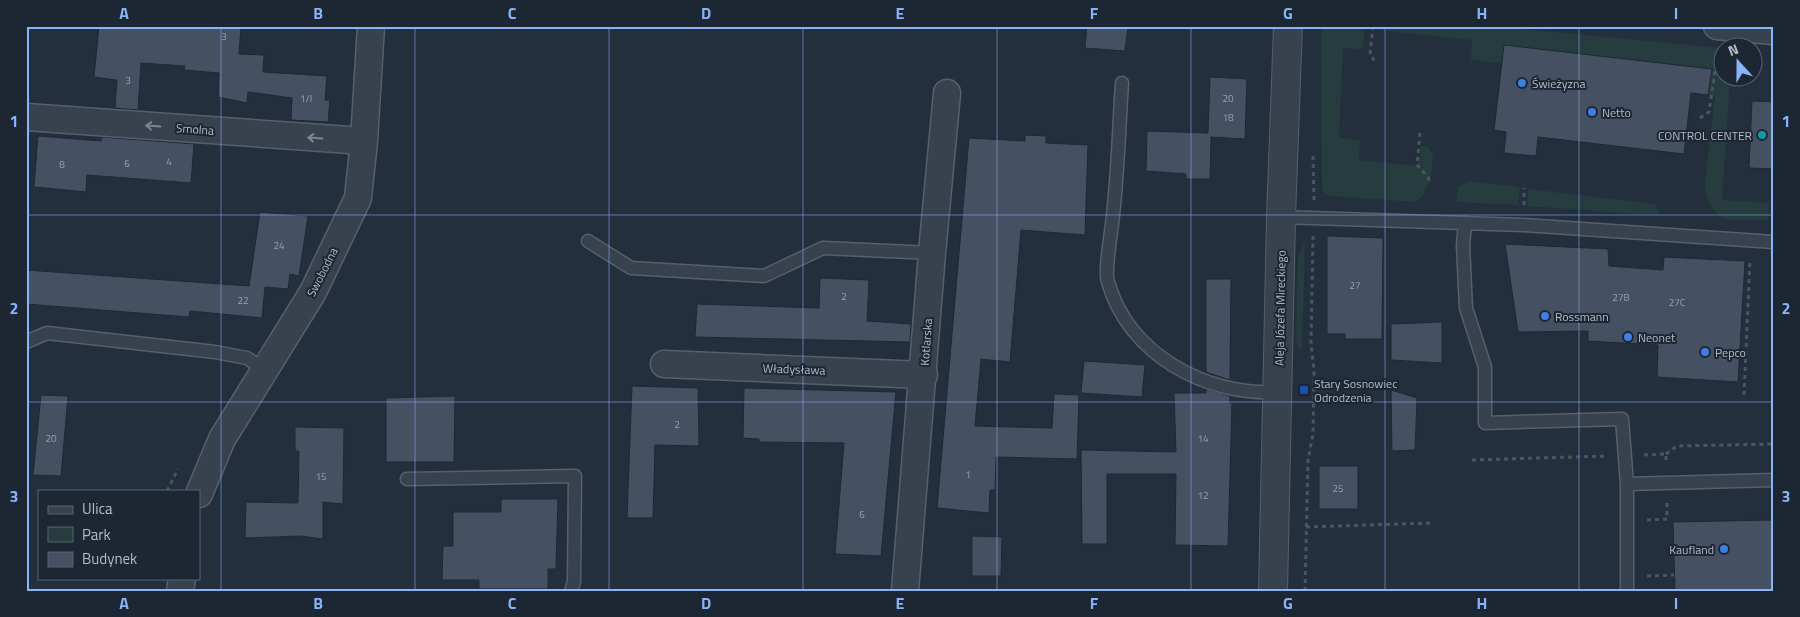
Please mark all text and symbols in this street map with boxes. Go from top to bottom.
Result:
text: A [119,1,129,25]
text: B [313,1,323,25]
text: C [508,1,517,25]
text: D [701,1,711,25]
text: E [896,1,905,25]
text: F [1090,1,1099,25]
text: G [1283,1,1293,25]
text: H [1477,1,1487,25]
text: I [1674,1,1678,25]
house number: 3 [221,29,227,44]
north arrow [1712,38,1762,88]
text: N [1725,38,1741,61]
house number: 3 [125,73,131,88]
place label: Świeżyzna [1532,74,1585,93]
marker: Świeżyzna [1516,77,1528,89]
house number: 1/I [300,91,312,106]
house number: 20 [1222,91,1234,106]
place label: Netto [1602,103,1631,122]
marker: Netto [1586,106,1598,118]
text: 1 [10,109,18,133]
text: 1 [1782,109,1790,133]
house number: 18 [1222,110,1234,125]
street label: Smolna [175,118,215,140]
one-way arrow [146,121,162,131]
place label: CONTROL CENTER [1658,126,1752,145]
marker: CONTROL CENTER [1756,129,1768,141]
one-way arrow [308,133,324,142]
house number: 4 [166,154,172,169]
house number: 6 [124,156,130,171]
house number: 8 [59,157,65,172]
house number: 24 [273,238,285,253]
street label: Swobodna [301,244,343,300]
street label: Aleja Józefa Mireckiego [1269,250,1291,366]
house number: 27 [1349,278,1361,293]
house number: 2 [841,289,847,304]
house number: 27B [1612,290,1630,305]
house number: 22 [237,293,249,308]
house number: 27C [1669,295,1686,310]
text: 2 [10,296,18,320]
text: 2 [1782,296,1790,320]
place label: Rossmann [1555,307,1609,326]
marker: Rossmann [1539,310,1551,322]
street label: Kotlarska [915,318,937,366]
place label: Neonet [1638,328,1676,347]
marker: Neonet [1622,331,1634,343]
place label: Pepco [1715,343,1746,362]
marker: Pepco [1699,346,1711,358]
street label: Władysława [762,358,826,380]
place label: Stary Sosnowiec Odrodzenia [1314,374,1397,407]
marker: Stary Sosnowiec Odrodzenia [1298,384,1310,396]
house number: 2 [674,417,680,432]
house number: 20 [45,431,57,446]
house number: 14 [1197,431,1209,446]
house number: 1 [965,467,971,482]
house number: 15 [315,469,327,484]
house number: 25 [1332,481,1344,496]
text: 3 [10,484,18,508]
text: 3 [1782,484,1790,508]
house number: 12 [1197,488,1209,503]
legend [38,490,200,580]
text: Ulica [82,497,113,520]
house number: 6 [859,507,865,522]
text: Park [82,523,111,546]
place label: Kaufland [1669,540,1714,559]
marker: Kaufland [1718,543,1730,555]
text: Budynek [82,547,137,570]
text: A [119,591,129,615]
text: B [313,591,323,615]
text: C [508,591,517,615]
text: D [701,591,711,615]
text: E [896,591,905,615]
text: F [1090,591,1099,615]
text: G [1283,591,1293,615]
text: H [1477,591,1487,615]
text: I [1674,591,1678,615]

